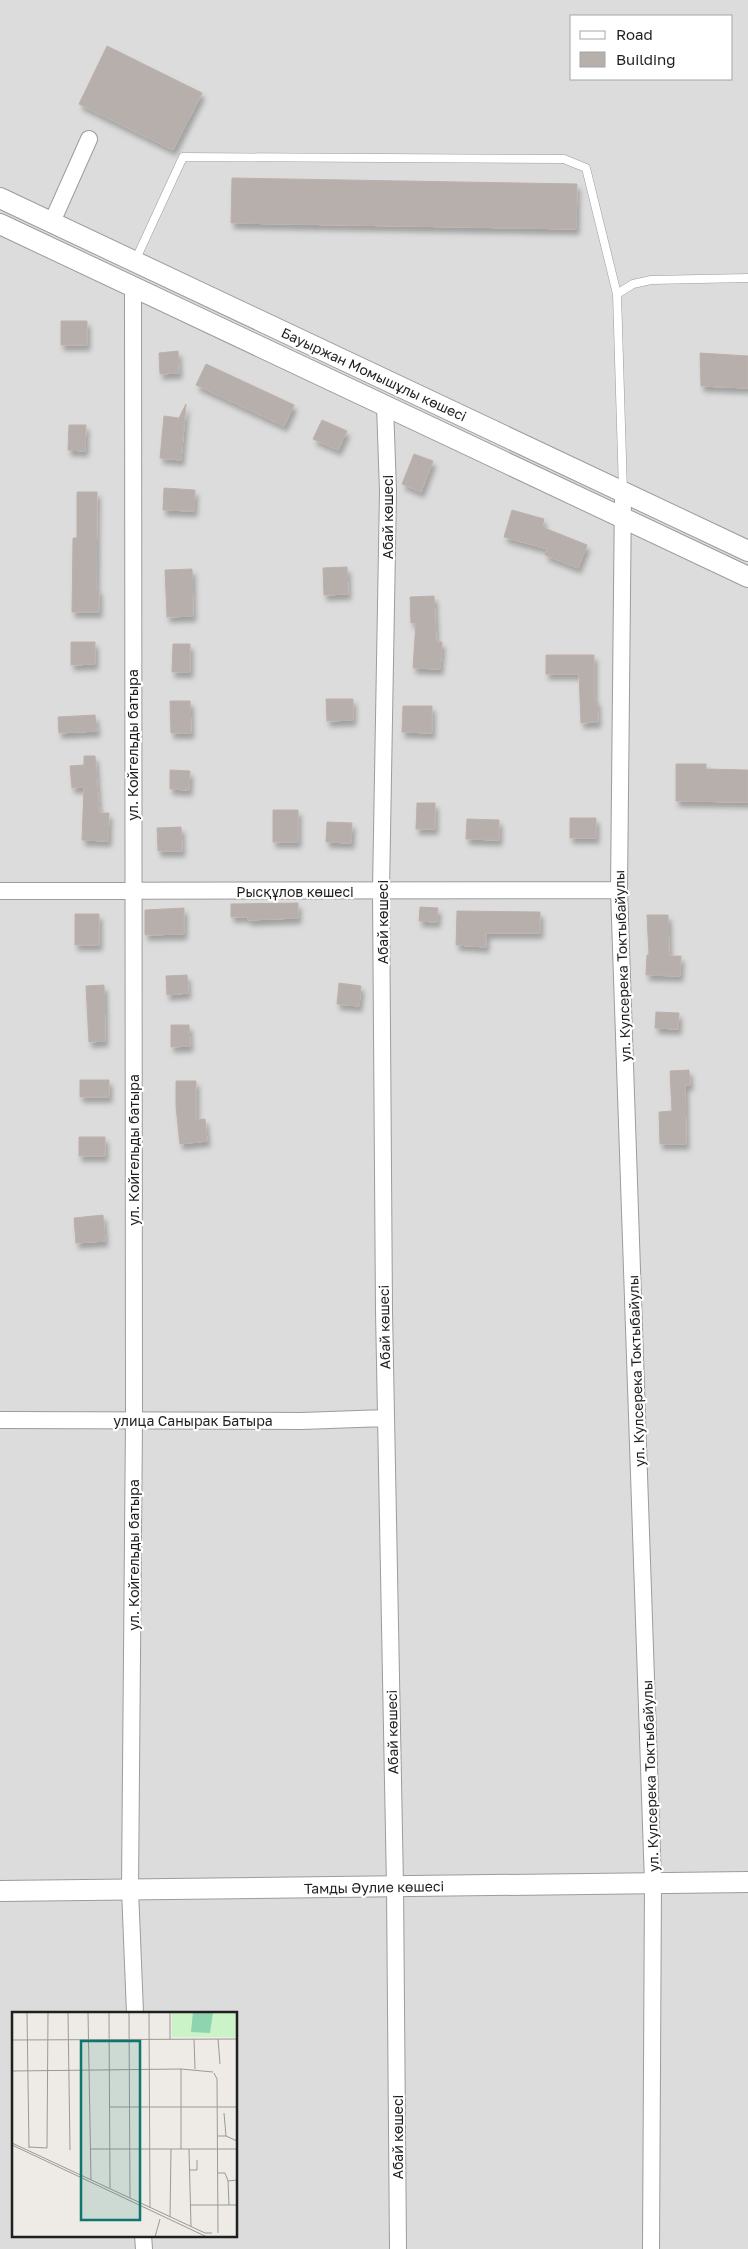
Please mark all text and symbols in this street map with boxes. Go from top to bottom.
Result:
legend [570,15,733,80]
text: Road [616,25,653,43]
text: Building [616,50,676,68]
street label: Бауыржан Момышұлы көшесі [278,323,469,425]
street label: Абай көшесі [379,475,396,559]
street label: ул. Койгельды батыра [124,669,141,821]
street label: ул. Кулсерека Токтыбайулы [610,870,634,1062]
street label: Абай көшесі [374,880,391,964]
street label: Рысқұлов көшесі [236,883,354,901]
street label: ул. Койгельды батыра [125,1074,142,1226]
street label: ул. Кулсерека Токтыбайулы [624,1275,648,1467]
street label: Абай көшесі [375,1285,393,1369]
street label: улица Санырак Батыра [113,1412,273,1429]
street label: ул. Койгельды батыра [125,1479,142,1631]
street label: ул. Кулсерека Токтыбайулы [638,1680,662,1872]
street label: Абай көшесі [383,1690,401,1774]
street label: Тамды Әулие көшесі [304,1877,444,1897]
inset map [12,2012,238,2236]
street label: Абай көшесі [389,2095,406,2179]

